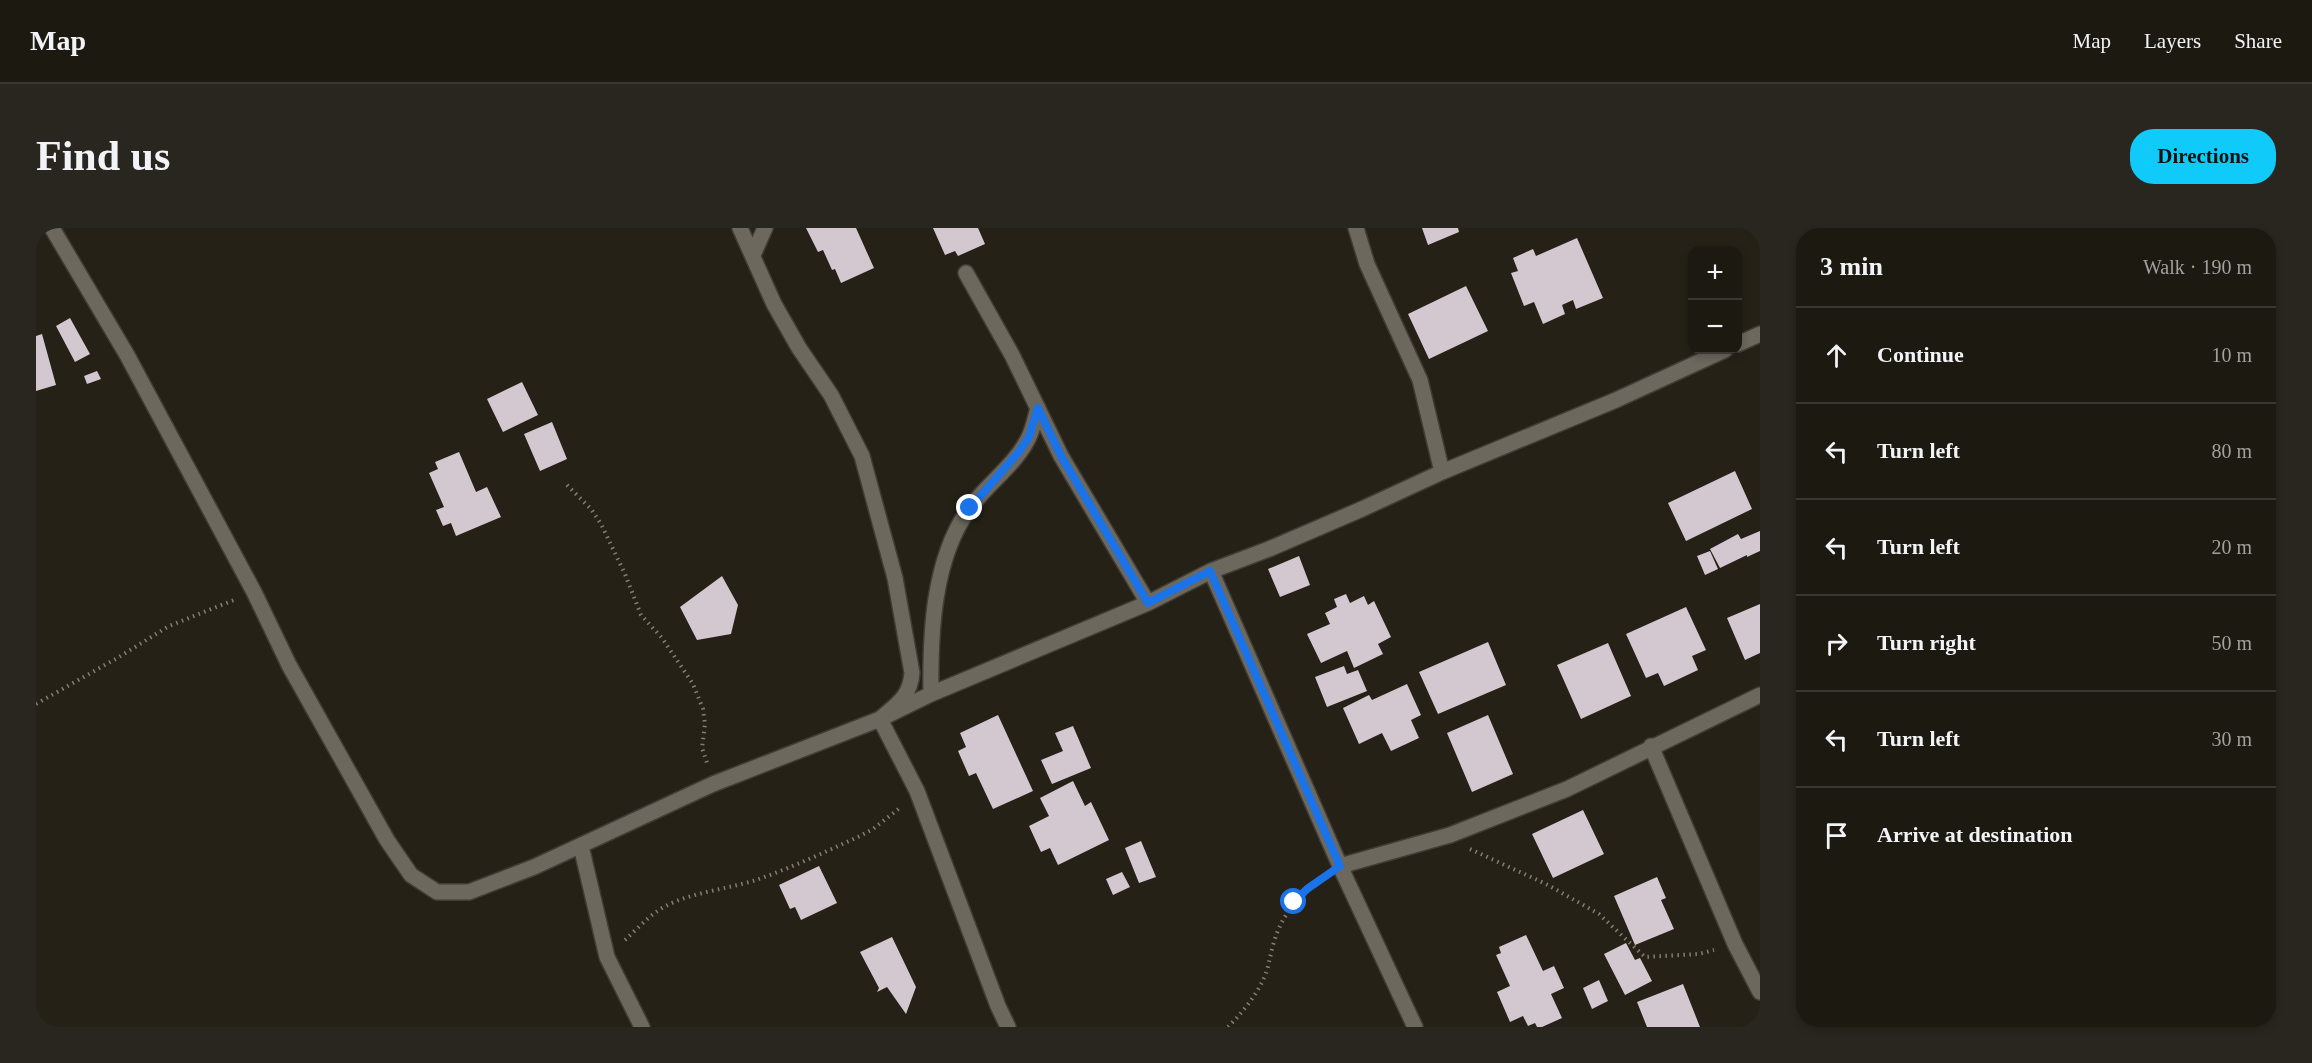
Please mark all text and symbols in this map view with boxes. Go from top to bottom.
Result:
text: Map [30,25,86,56]
text: Map [2073,29,2111,53]
text: Layers [2144,29,2201,53]
text: Share [2234,29,2282,53]
button: Directions [2130,129,2276,184]
text: Find us [36,133,170,179]
map controls [1688,246,1742,354]
button: + [1688,246,1742,300]
text: 3 min [1820,252,1883,281]
text: Walk · 190 m [2143,256,2252,278]
button: − [1688,300,1742,354]
icon: ahead [1820,339,1853,372]
text: Continue [1877,342,1964,367]
text: 10 m [2211,344,2252,366]
icon: left [1820,435,1853,468]
text: Turn left [1877,438,1960,463]
text: 80 m [2211,440,2252,462]
route end [956,494,982,520]
icon: left [1820,531,1853,564]
text: Turn left [1877,534,1960,559]
text: 20 m [2211,536,2252,558]
icon: right [1820,627,1853,660]
text: Turn right [1877,630,1976,655]
text: 50 m [2211,632,2252,654]
icon: left [1820,723,1853,756]
text: Turn left [1877,726,1960,751]
text: 30 m [2211,728,2252,750]
icon: arrive [1820,819,1853,852]
text: Arrive at destination [1877,822,2073,847]
route start [1280,888,1306,914]

